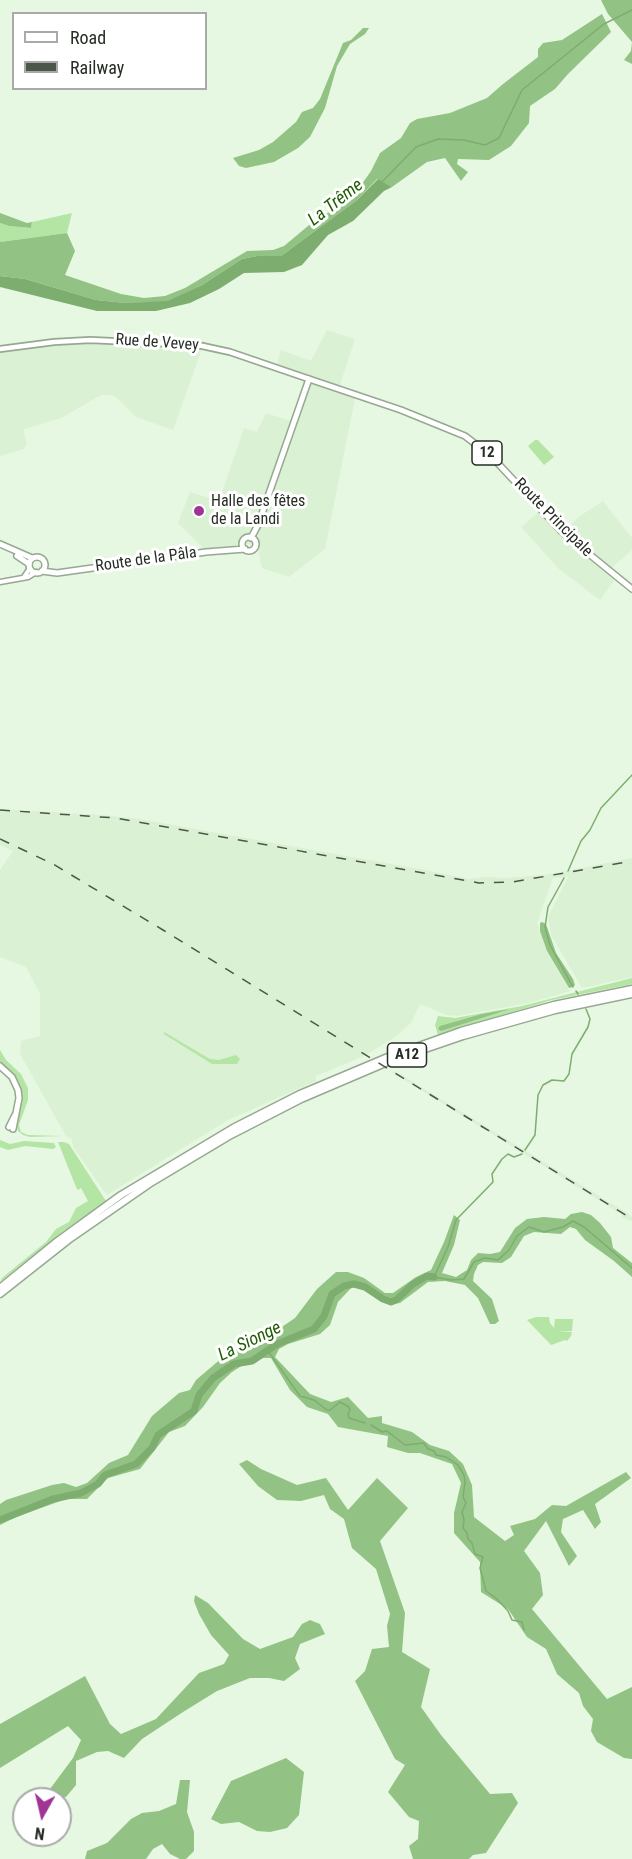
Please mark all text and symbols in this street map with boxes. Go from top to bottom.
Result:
legend [12,12,207,90]
text: Road [70,27,106,48]
text: Railway [70,57,124,78]
water label: La Trême [304,175,368,231]
street label: Rue de Vevey [115,331,199,355]
road number: 12 [472,441,502,465]
street label: Route Principale [510,475,596,561]
place label: Halle des fêtes de la Landi [211,492,305,530]
marker: Halle des fêtes de la Landi [192,504,206,518]
street label: Route de la Pâla [94,543,198,577]
road number: A12 [388,1043,426,1067]
water label: La Sionge [215,1317,285,1367]
north arrow [12,1787,72,1847]
text: N [34,1823,46,1843]

